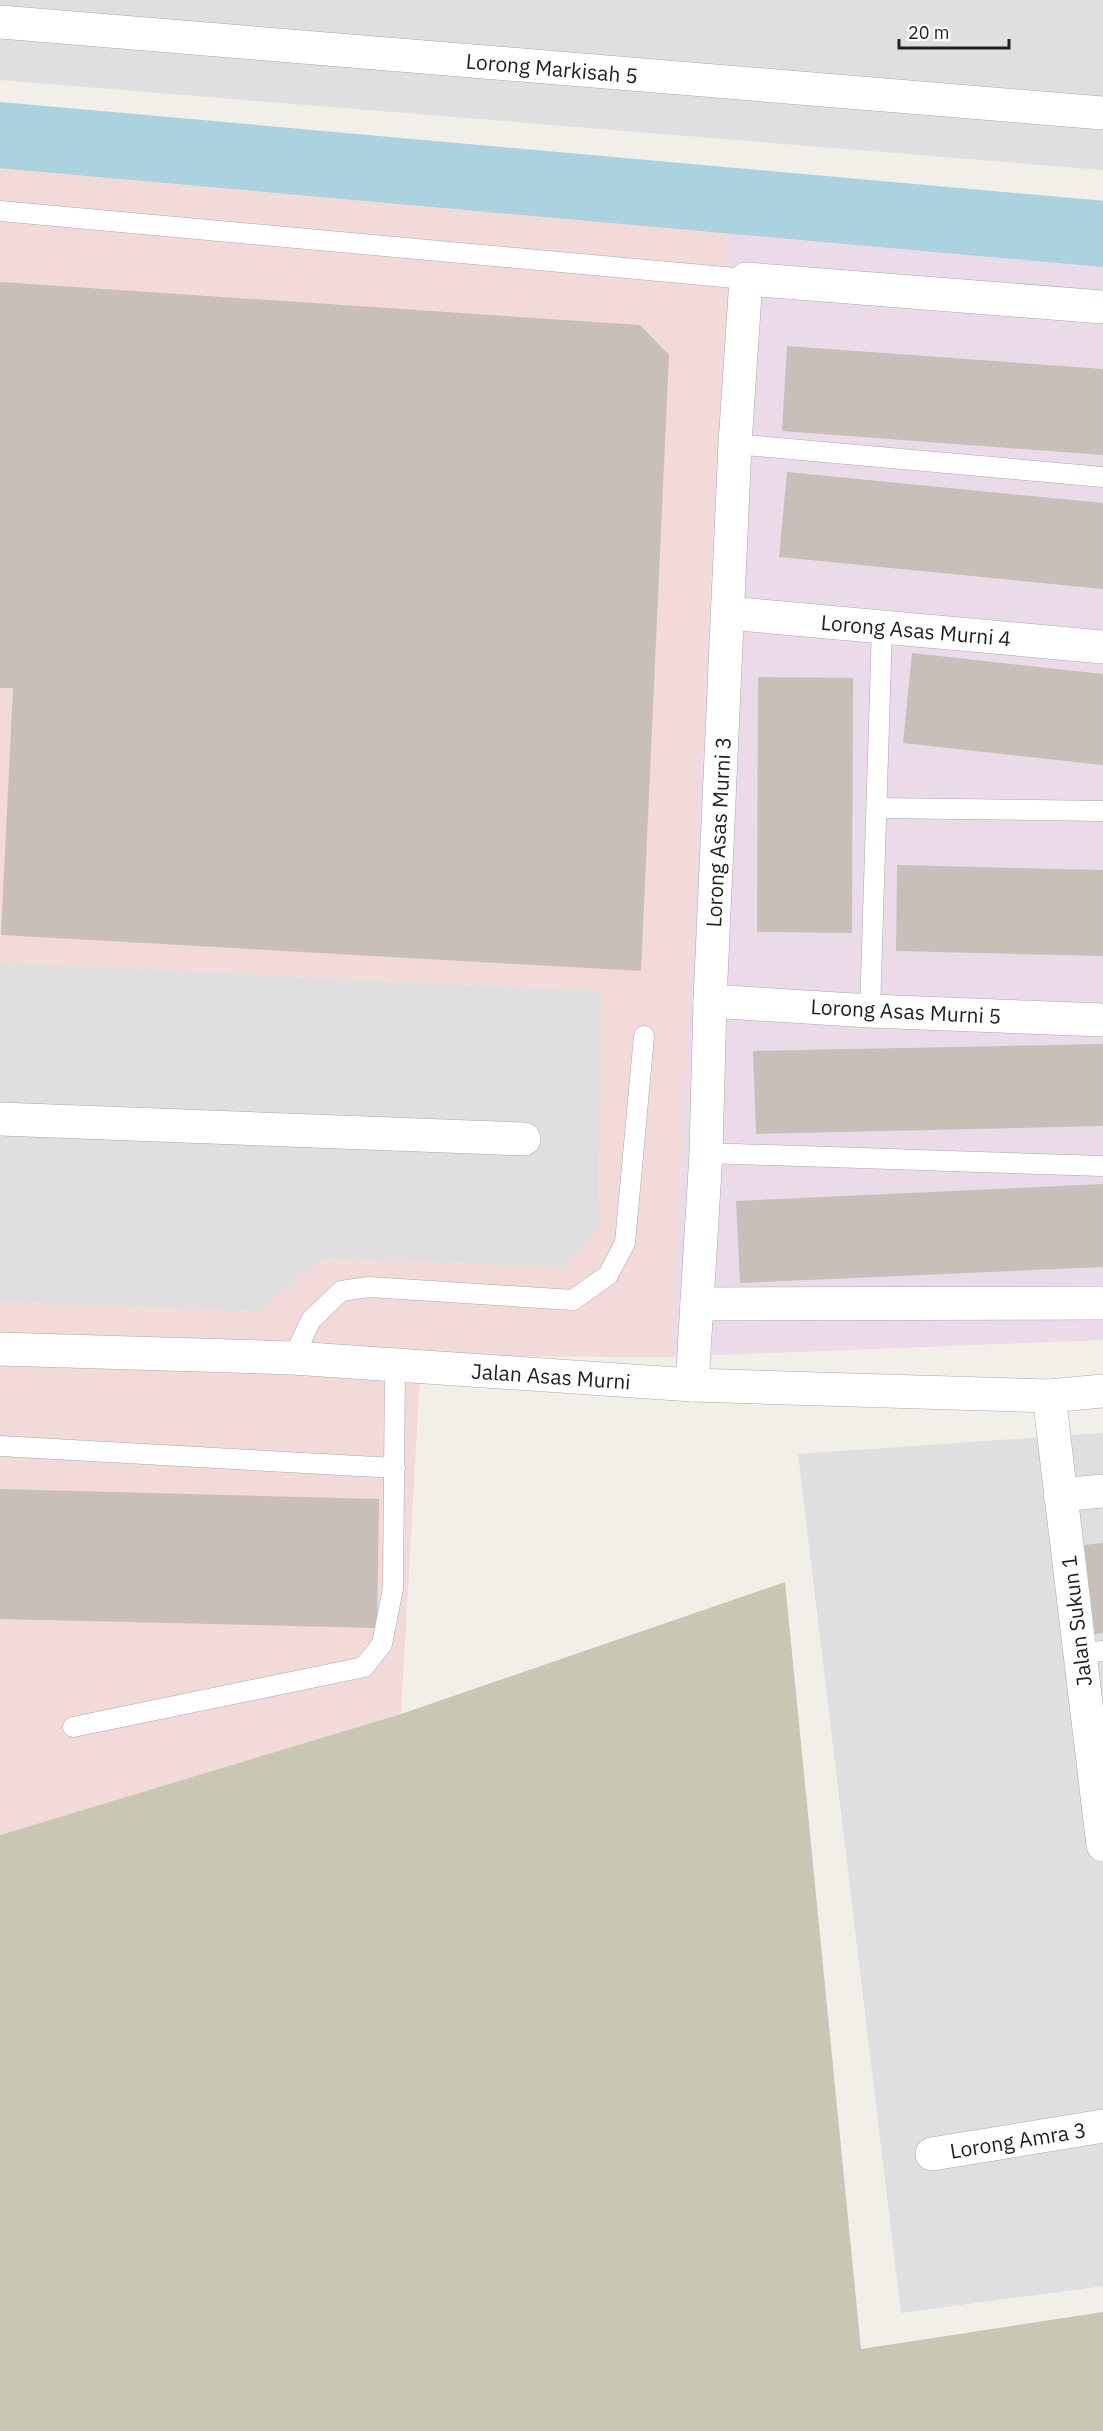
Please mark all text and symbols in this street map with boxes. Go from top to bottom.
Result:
scale bar [899,12,1008,50]
text: 20 m [908,21,950,44]
street label: Lorong Markisah 5 [465,47,639,89]
street label: Lorong Asas Murni 4 [820,608,1012,652]
street label: Lorong Asas Murni 3 [699,736,737,928]
street label: Lorong Asas Murni 5 [810,992,1002,1030]
street label: Jalan Asas Murni [470,1356,632,1396]
street label: Jalan Sukun 1 [1054,1554,1098,1688]
street label: Lorong Amra 3 [948,2115,1088,2165]

